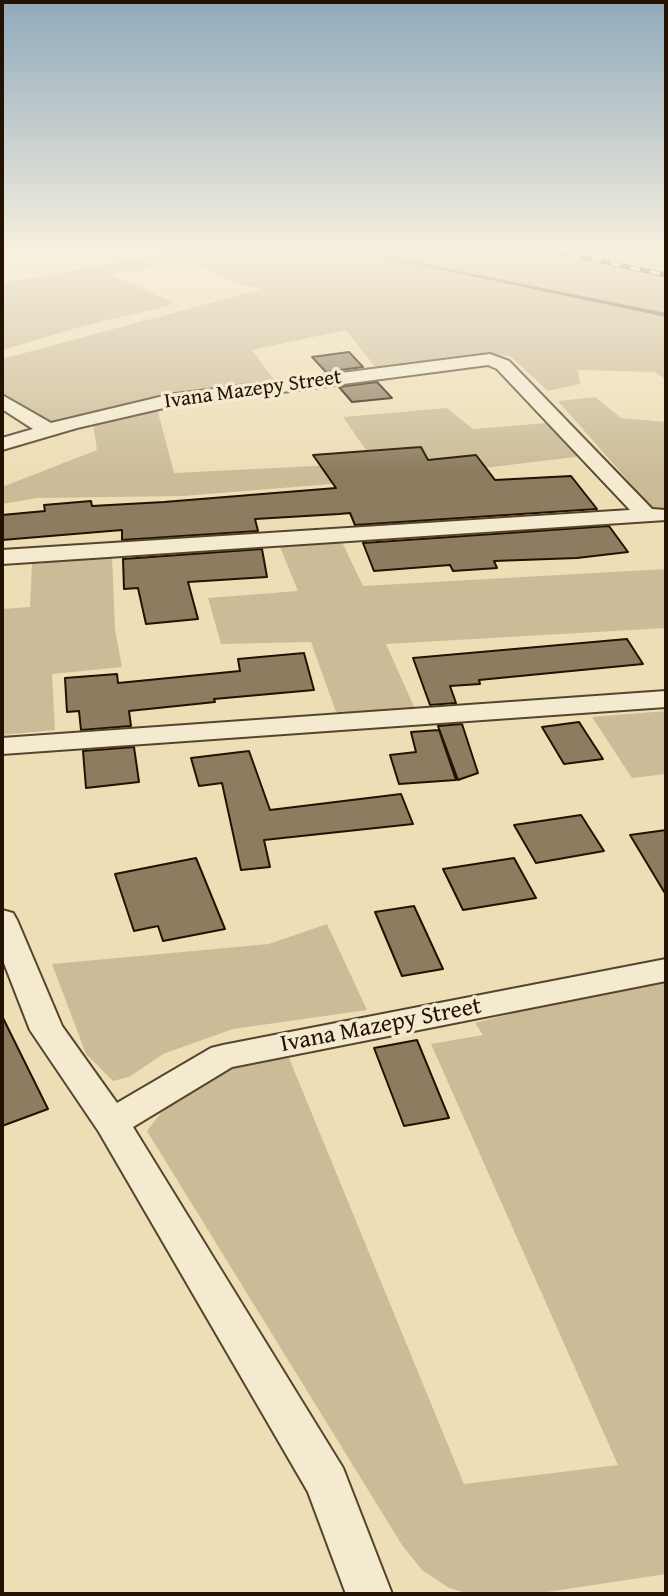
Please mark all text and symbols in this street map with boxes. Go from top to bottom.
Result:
street label: Ivana Mazepy Street [163,365,343,415]
street label: Ivana Mazepy Street [278,992,484,1060]

